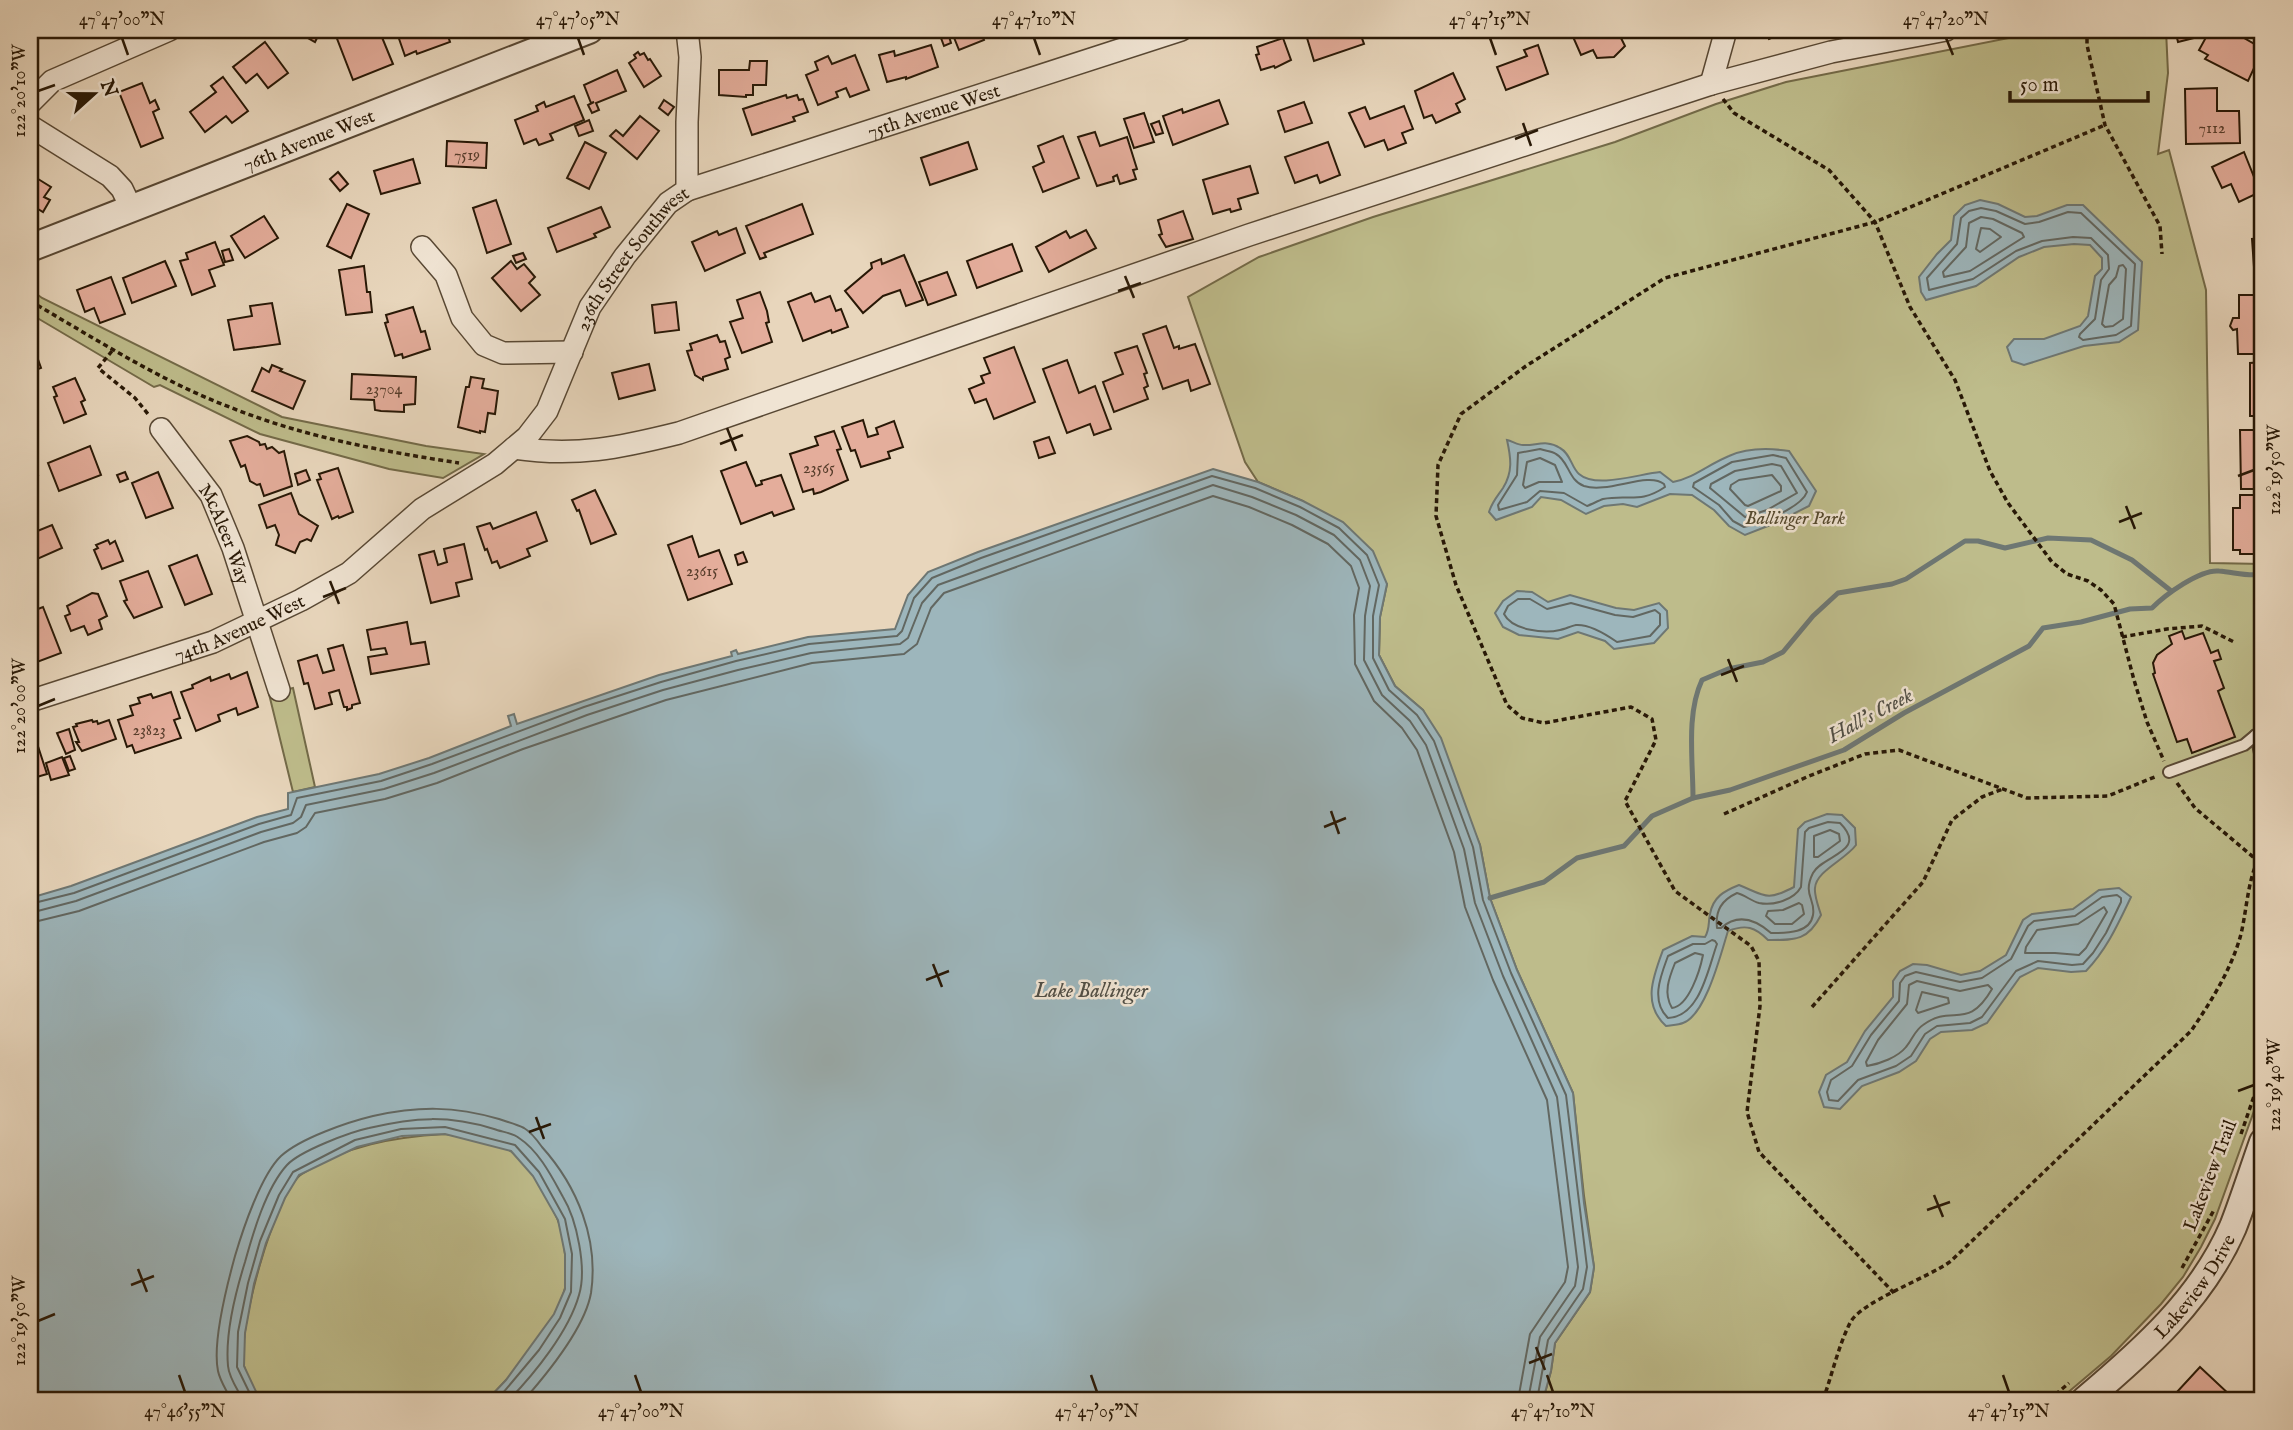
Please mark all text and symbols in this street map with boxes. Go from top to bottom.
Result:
text: 47°47'00"N [79,9,166,32]
text: 47°47'05"N [536,9,620,32]
text: 47°47'10"N [992,9,1076,32]
text: 47°47'15"N [1449,9,1531,32]
text: 47°47'20"N [1903,9,1989,32]
text: 122°20'10"W [9,44,32,138]
north arrow [60,60,130,130]
scale bar [2010,60,2148,104]
text: 50 m [2020,72,2059,99]
text: N [93,76,122,101]
street label: 75th Avenue West [865,79,1004,145]
street label: 76th Avenue West [240,105,379,178]
house number: 7112 [2199,119,2225,139]
house number: 7519 [454,146,480,166]
street label: 236th Street Southwest [571,182,695,335]
house number: 23704 [366,380,402,400]
text: 122°19'50"W [2264,424,2287,515]
house number: 23565 [803,459,835,479]
street label: McAleer Way [192,479,254,588]
park label: Ballinger Park [1745,507,1845,531]
house number: 23615 [686,562,718,582]
street label: 74th Avenue West [171,590,310,668]
text: 122°20'00"W [9,657,32,754]
water label: Hall's Creek [1822,682,1919,751]
house number: 23823 [132,721,166,741]
water label: Lake Ballinger [1033,978,1148,1005]
text: 122°19'40"W [2264,1038,2287,1131]
street label: Lakeview Trail [2179,1116,2243,1235]
street label: Lakeview Drive [2150,1231,2242,1345]
text: 122°19'50"W [9,1275,32,1366]
text: 47°46'55"N [144,1401,226,1424]
text: 47°47'00"N [598,1401,685,1424]
text: 47°47'05"N [1055,1401,1139,1424]
text: 47°47'10"N [1511,1401,1595,1424]
text: 47°47'15"N [1968,1401,2050,1424]

